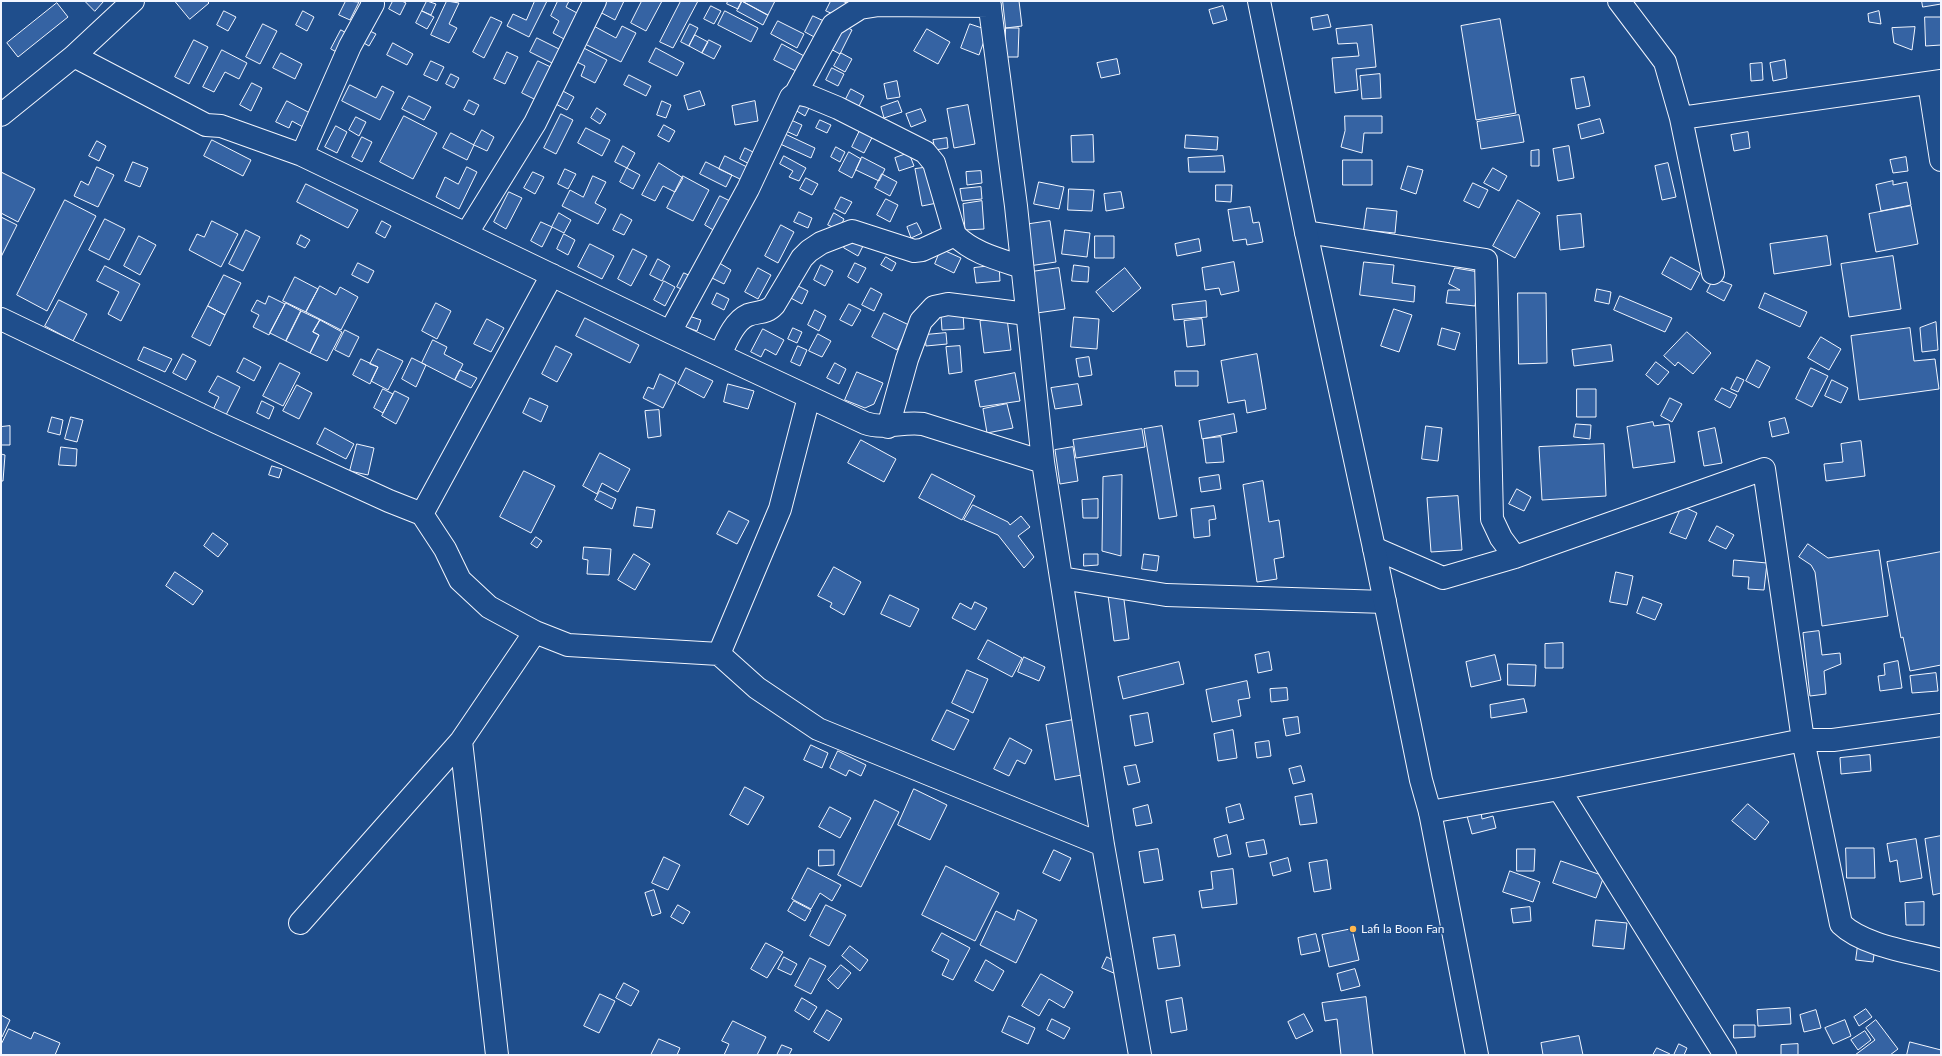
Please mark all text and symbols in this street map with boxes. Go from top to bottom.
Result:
place label: Lafi la Boon Fan [1361,922,1444,936]
marker: Lafi la Boon Fan [1348,924,1358,934]

